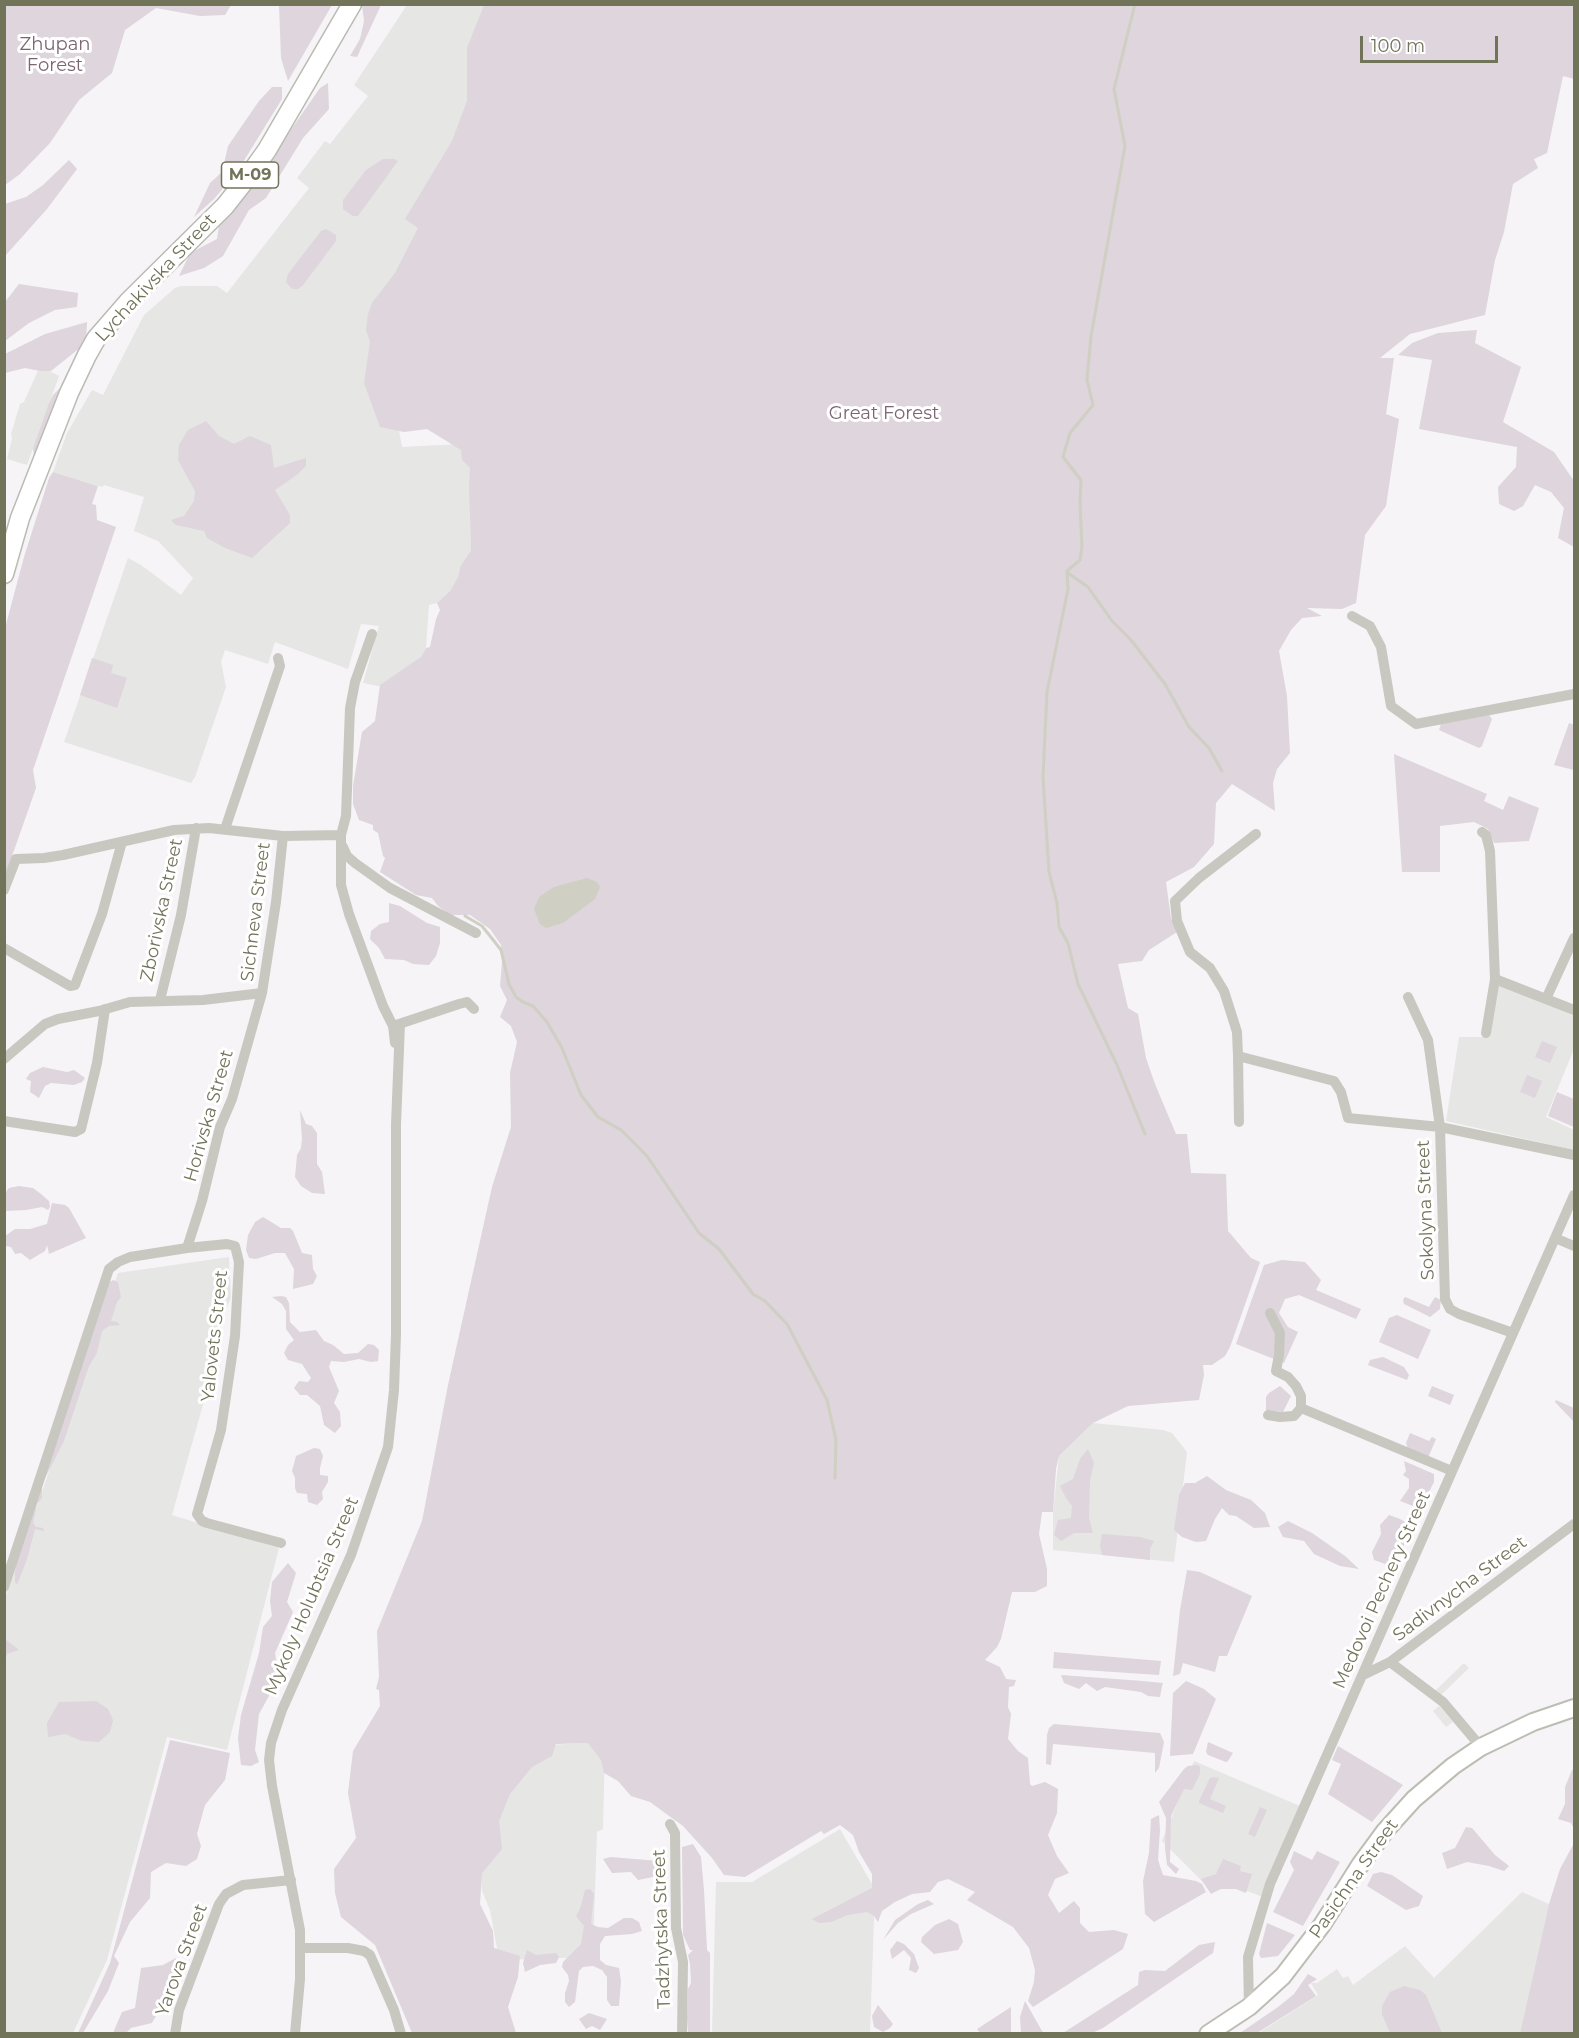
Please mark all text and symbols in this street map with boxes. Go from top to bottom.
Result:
scale bar [1363,24,1501,62]
park label: Zhupan Forest [20,34,90,76]
text: 100 m [1371,35,1425,57]
road number: М-09 [222,162,278,188]
street label: Lychakivska Street [91,209,221,347]
park label: Great Forest [829,403,939,425]
street label: Zborivska Street [136,836,188,984]
street label: Sichneva Street [237,841,275,983]
street label: Horivska Street [180,1047,238,1185]
street label: Sokolyna Street [1413,1139,1439,1281]
street label: Yalovets Street [197,1269,233,1403]
street label: Medovoi Pechery Street [1329,1488,1435,1692]
street label: Mykoly Holubtsia Street [260,1493,364,1699]
street label: Sadivnycha Street [1389,1532,1531,1646]
street label: Pasichna Street [1305,1815,1403,1943]
street label: Tadzhytska Street [648,1849,676,2009]
street label: Yarova Street [152,1901,212,2019]

